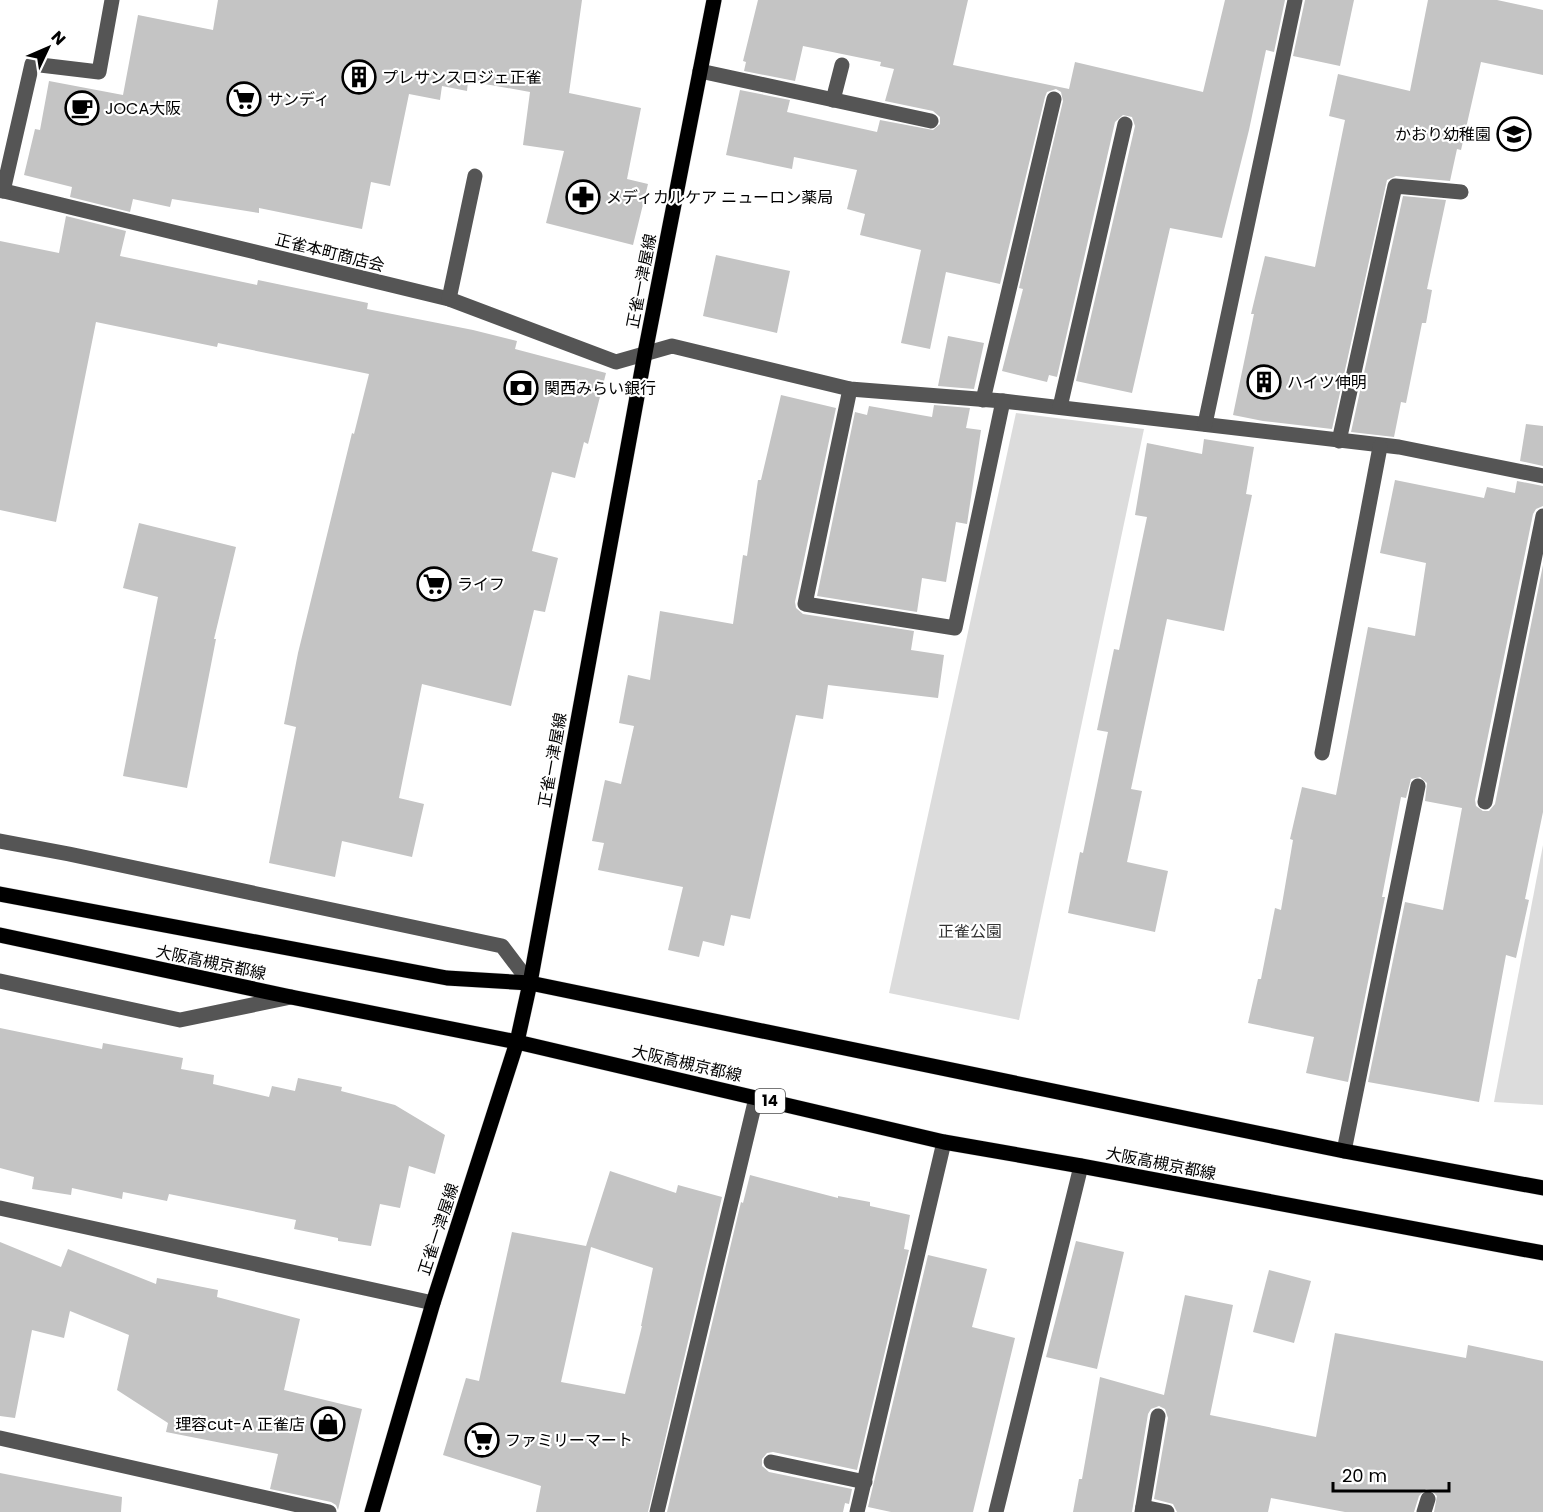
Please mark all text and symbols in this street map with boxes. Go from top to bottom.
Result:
north arrow [18,18,78,78]
text: N [46,26,71,50]
building icon: プレサンスロジェ正雀 [341,59,377,95]
place label: プレサンスロジェ正雀 [382,66,542,89]
supermarket icon: サンディ [226,81,262,117]
place label: サンディ [267,88,330,111]
cafe icon: JOCA大阪 [64,90,100,126]
place label: JOCA大阪 [105,97,181,120]
school or university icon: かおり幼稚園 [1496,116,1532,152]
place label: かおり幼稚園 [1395,123,1491,146]
pharmacy icon: メディカルケア ニューロン薬局 [565,179,601,215]
place label: メディカルケア ニューロン薬局 [606,186,833,209]
street label: 正雀本町商店会 [273,228,387,277]
street label: 正雀一津屋線 [621,232,662,330]
building icon: ハイツ伸明 [1246,364,1282,400]
bank icon: 関西みらい銀行 [503,370,539,406]
place label: ハイツ伸明 [1287,371,1367,394]
place label: 関西みらい銀行 [544,377,656,400]
supermarket icon: ライフ [416,566,452,602]
place label: ライフ [457,573,505,596]
street label: 正雀一津屋線 [533,711,572,809]
park label: 正雀公園 [938,920,1002,943]
street label: 大阪高槻京都線 [154,940,268,985]
street label: 大阪高槻京都線 [630,1040,744,1087]
road number: 14 [755,1089,785,1113]
street label: 大阪高槻京都線 [1104,1142,1218,1185]
street label: 正雀一津屋線 [413,1180,464,1278]
shop icon: 理容cut-A 正雀店 [310,1406,346,1442]
place label: 理容cut-A 正雀店 [175,1413,305,1436]
supermarket icon: ファミリーマート [464,1422,500,1458]
place label: ファミリーマート [505,1429,633,1452]
scale bar [1333,1455,1448,1493]
text: 20 m [1342,1463,1387,1488]

